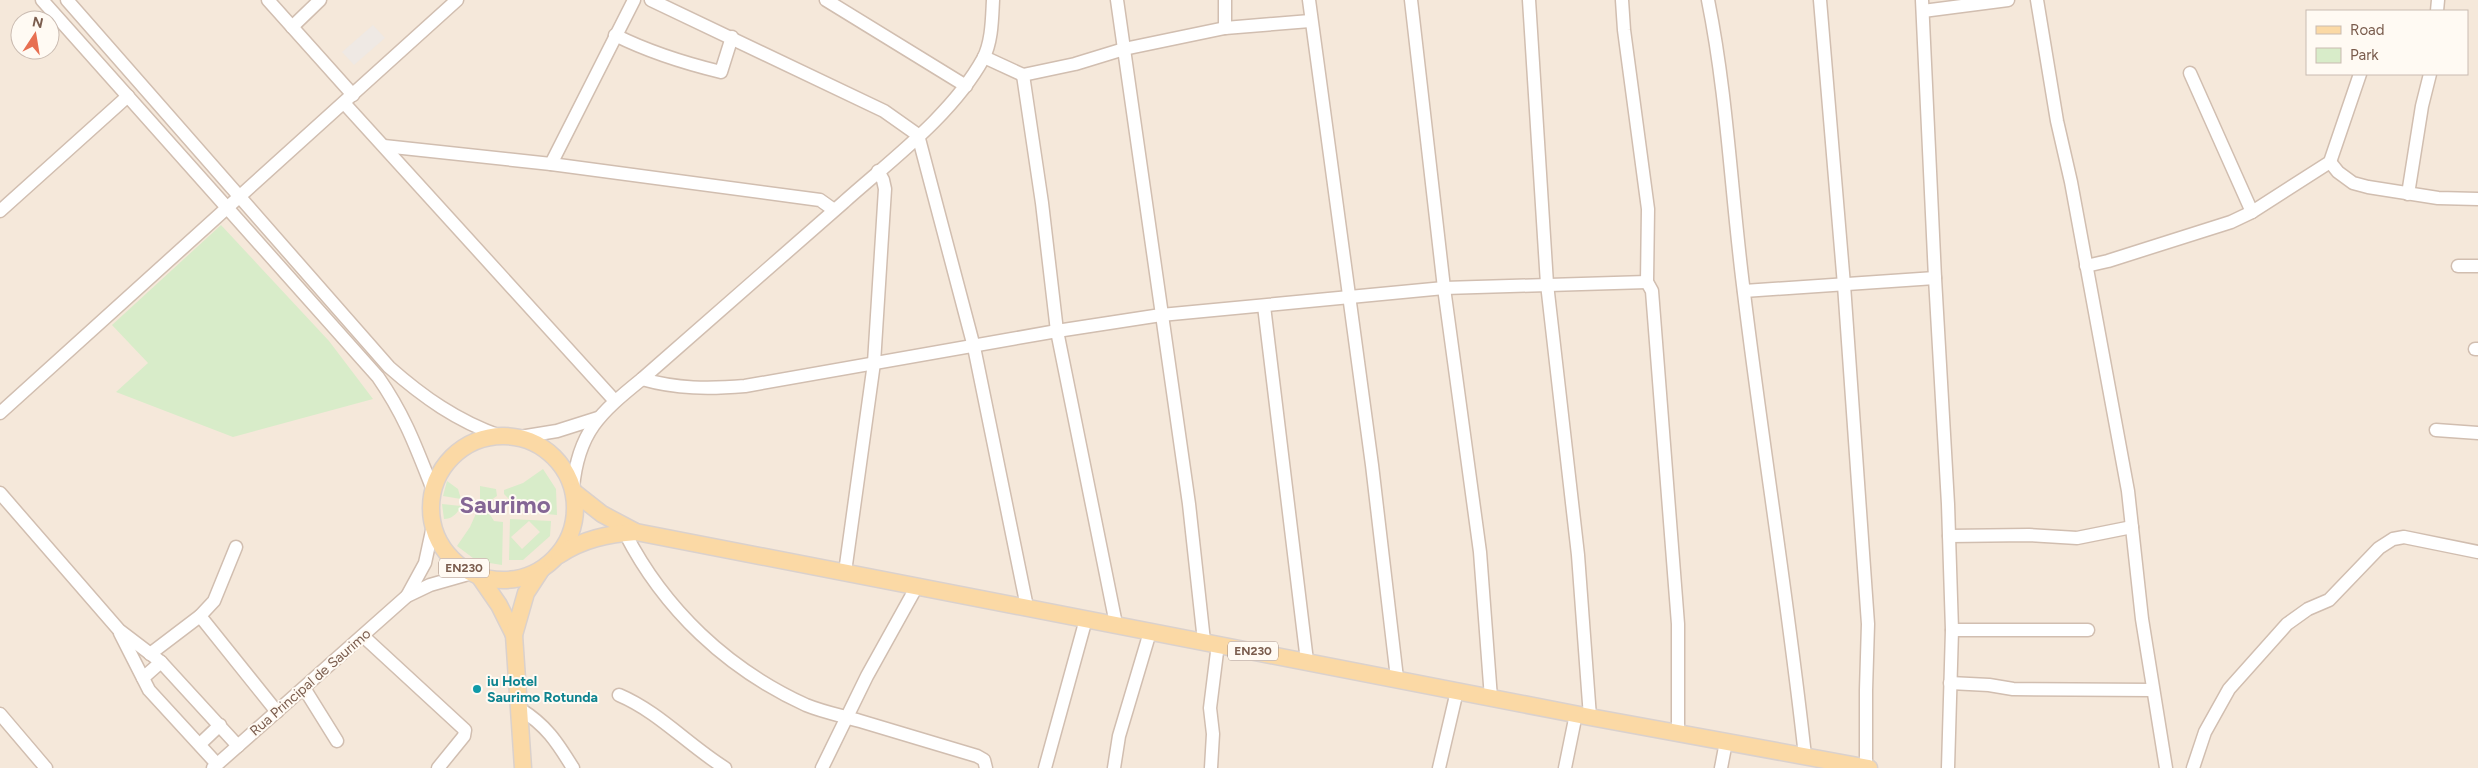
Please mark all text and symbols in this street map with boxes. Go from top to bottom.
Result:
north arrow [10,10,60,60]
legend [2306,10,2468,75]
text: N [31,13,45,32]
text: Road [2350,21,2385,39]
text: Park [2350,46,2379,64]
district label: Saurimo [459,490,551,519]
road number: EN230 [439,558,489,578]
street label: Rua Principal de Saurimo [246,625,374,740]
road number: EN230 [1228,641,1278,660]
place label: iu Hotel Saurimo Rotunda [487,673,598,706]
marker: iu Hotel Saurimo Rotunda [471,683,483,695]

